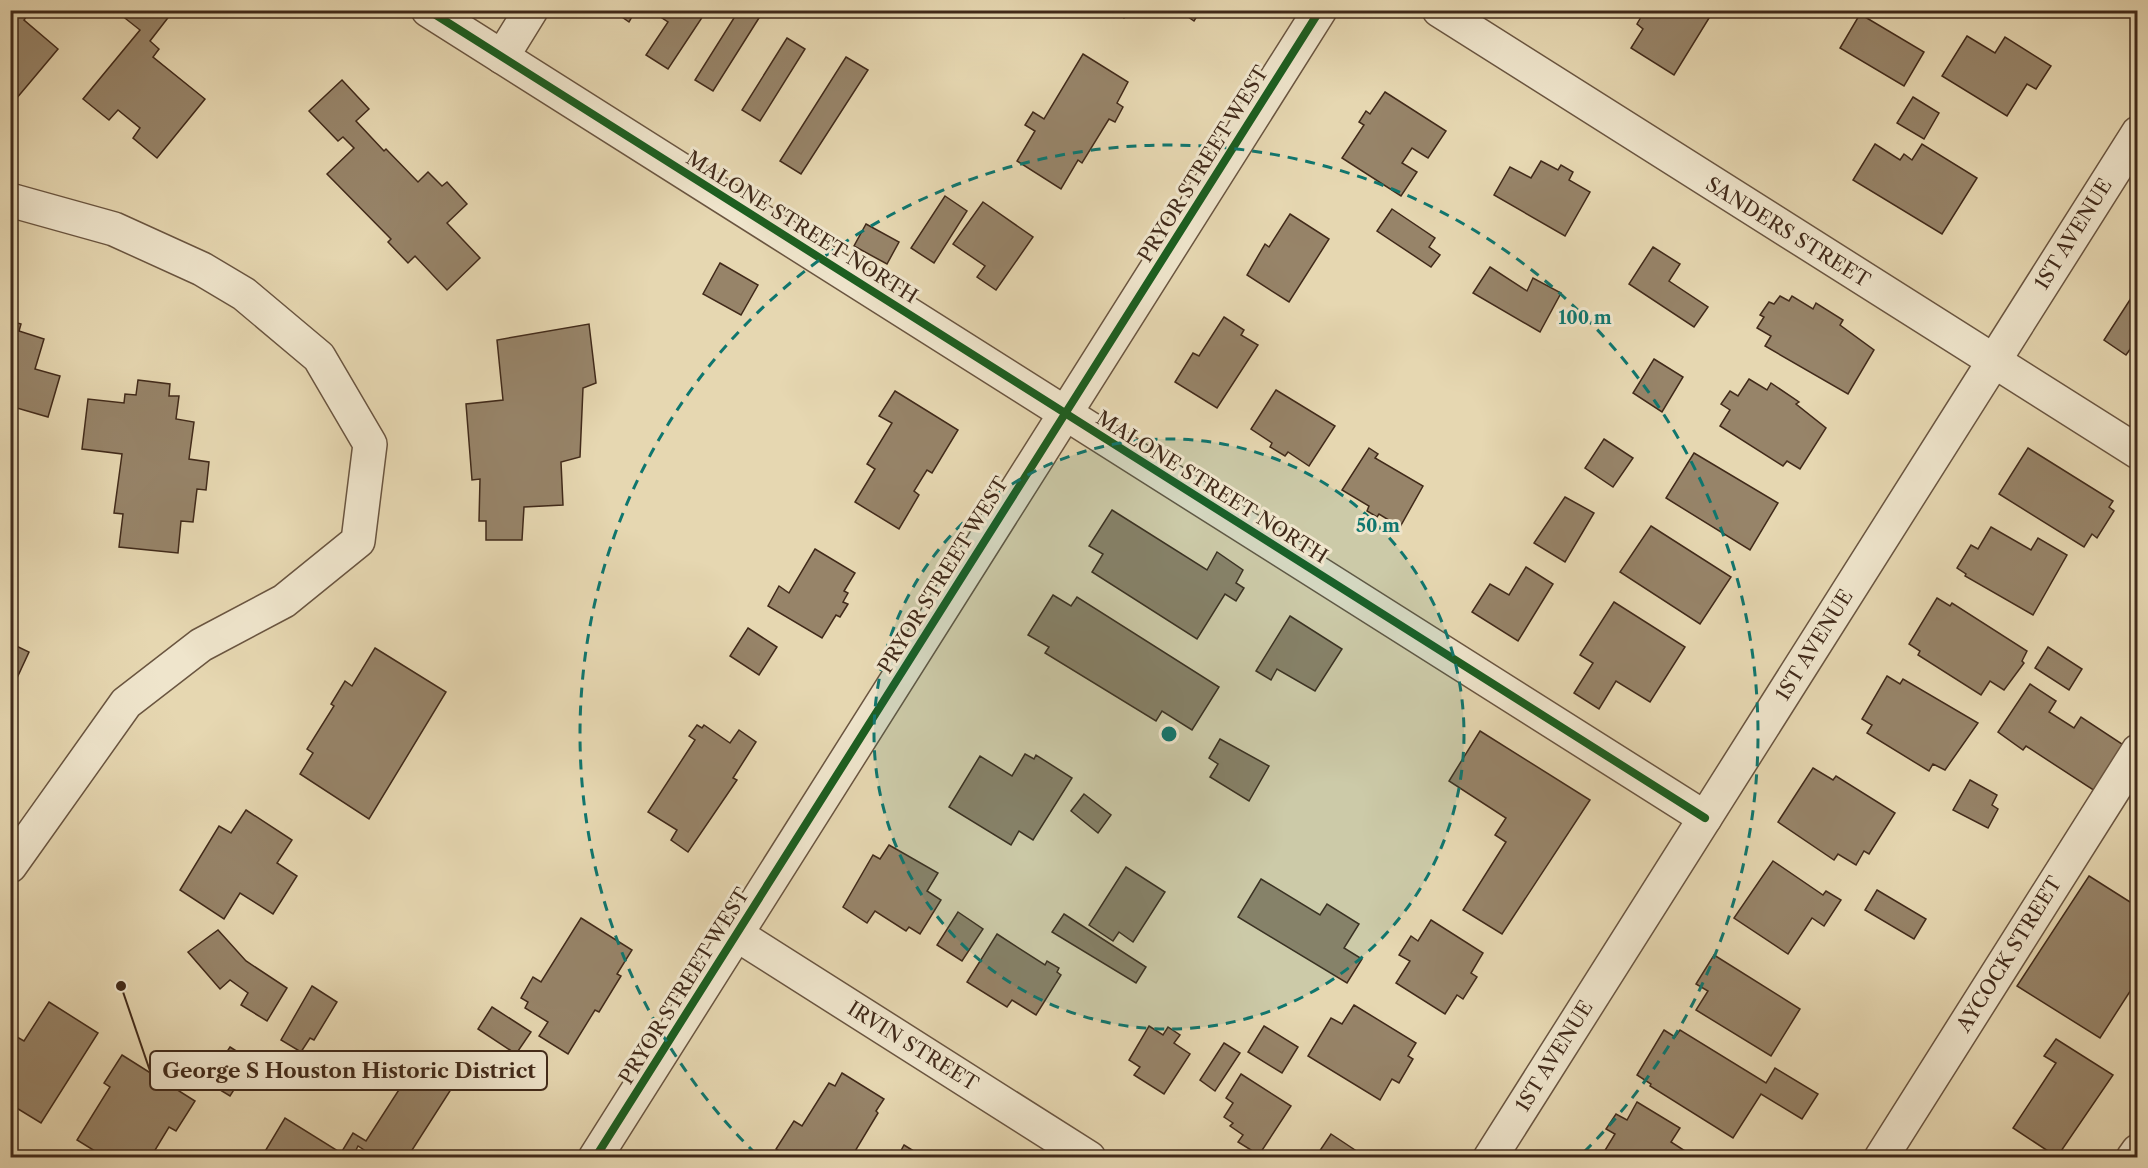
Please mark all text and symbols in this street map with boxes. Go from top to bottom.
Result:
street label: PRYOR STREET WEST [1133,62,1273,266]
street label: MALONE STREET NORTH [682,146,922,308]
street label: SANDERS STREET [1702,172,1874,292]
street label: 1ST AVENUE [2029,174,2117,294]
text: 100 m [1558,307,1612,329]
street label: MALONE STREET NORTH [1092,406,1332,568]
street label: PRYOR STREET WEST [873,473,1013,677]
text: 50 m [1356,515,1400,537]
street label: 1ST AVENUE [1770,585,1858,705]
centre of rings [1159,724,1179,744]
street label: AYCOCK STREET [1951,872,2067,1037]
street label: PRYOR STREET WEST [614,884,754,1088]
street label: IRVIN STREET [843,996,983,1096]
street label: 1ST AVENUE [1510,996,1598,1116]
callout: George S Houston Historic District [150,1051,547,1090]
text: George S Houston Historic District [162,1058,536,1083]

